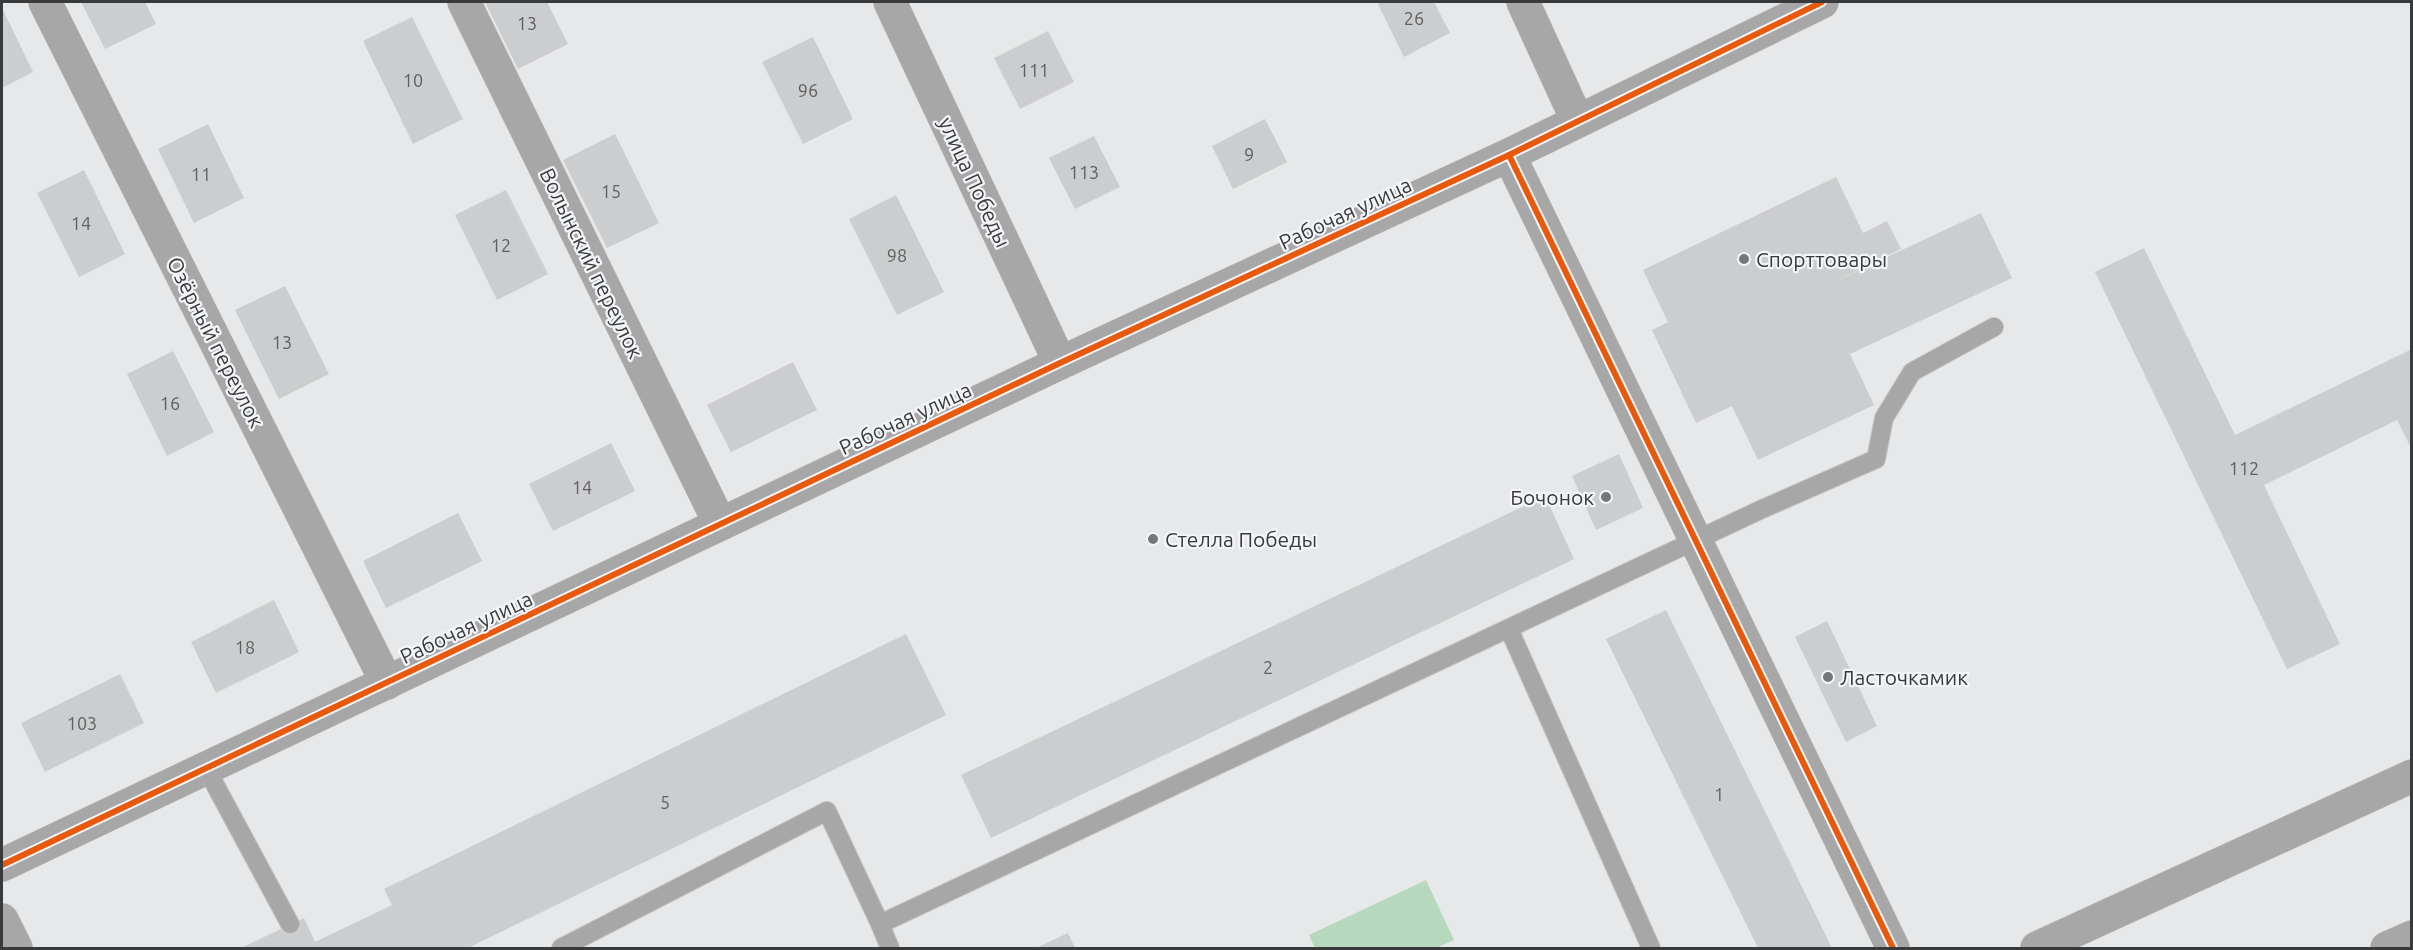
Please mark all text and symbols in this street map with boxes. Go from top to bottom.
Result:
house number: 26 [1404,8,1424,28]
house number: 13 [517,13,537,33]
house number: 111 [1019,60,1049,80]
house number: 10 [403,70,423,90]
house number: 96 [798,80,818,100]
street label: улица Победы [934,113,1016,251]
house number: 9 [1244,144,1254,164]
house number: 113 [1069,162,1099,182]
house number: 11 [191,164,211,184]
street label: Волынский переулок [535,164,649,362]
street label: Рабочая улица [1275,172,1415,254]
house number: 15 [601,181,621,201]
house number: 14 [71,213,91,233]
house number: 12 [491,235,511,255]
house number: 98 [887,245,907,265]
place label: Спорттовары [1756,247,1887,271]
marker: Спорттовары [1737,252,1751,266]
street label: Озёрный переулок [163,253,269,431]
house number: 13 [272,332,292,352]
street label: Рабочая улица [835,377,975,459]
house number: 16 [160,393,180,413]
house number: 112 [2229,458,2259,478]
house number: 14 [572,477,592,497]
place label: Бочонок [1510,485,1594,509]
marker: Бочонок [1599,490,1613,504]
place label: Стелла Победы [1165,527,1317,551]
marker: Стелла Победы [1146,532,1160,546]
street label: Рабочая улица [396,586,536,668]
house number: 18 [235,637,255,657]
house number: 2 [1263,657,1273,677]
place label: Ласточкамик [1840,665,1968,689]
marker: Ласточкамик [1821,670,1835,684]
house number: 103 [67,713,97,733]
house number: 1 [1714,784,1724,804]
house number: 5 [660,792,670,812]

